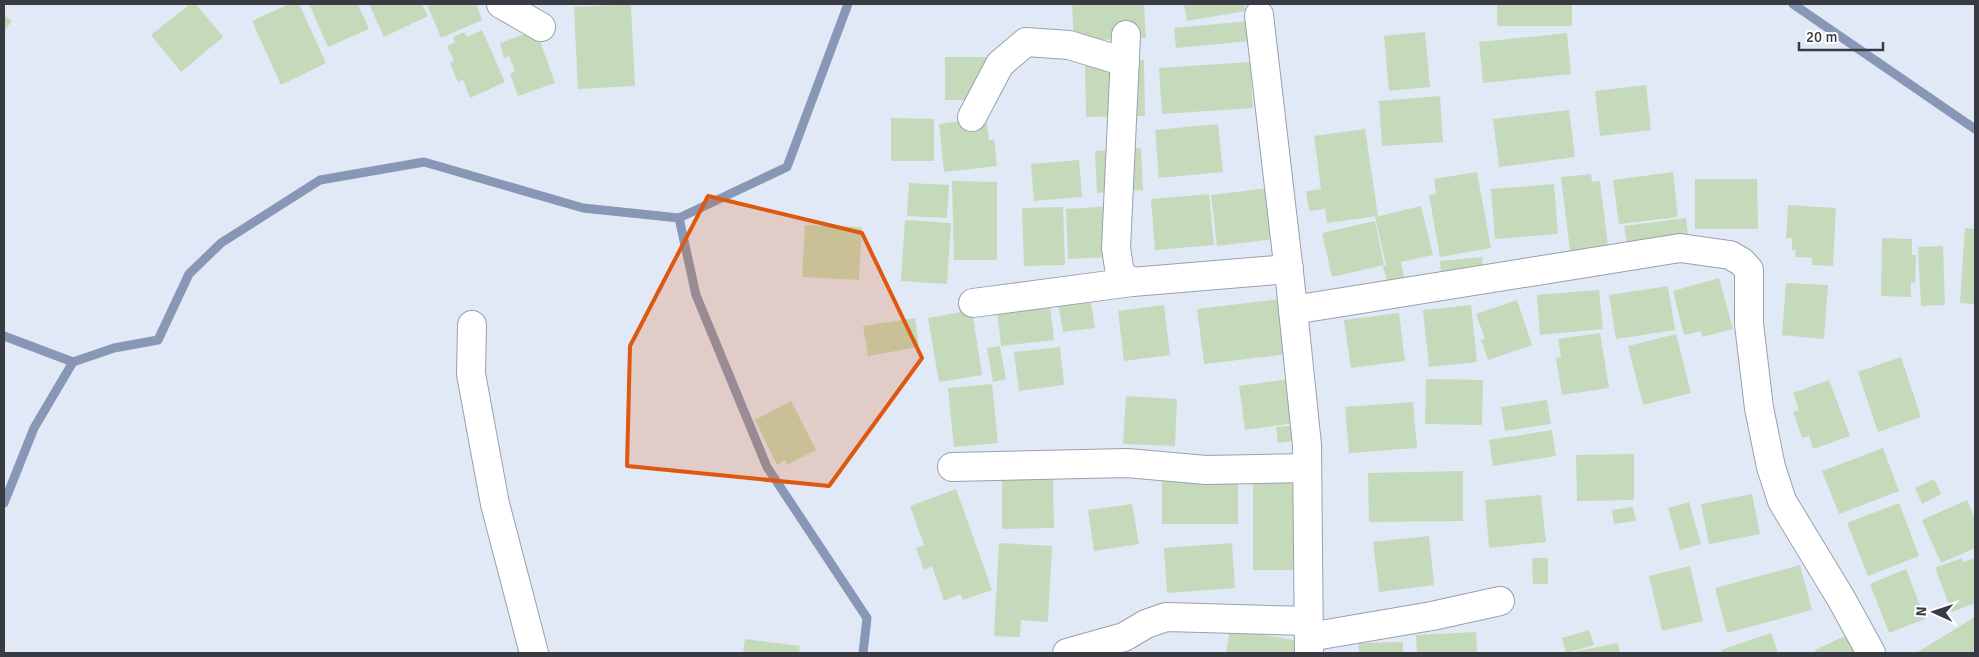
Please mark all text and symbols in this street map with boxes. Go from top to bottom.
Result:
scale bar [1799,20,1883,52]
text: 20 m [1806,28,1837,46]
north arrow [1909,587,1959,637]
text: N [1913,606,1930,617]

